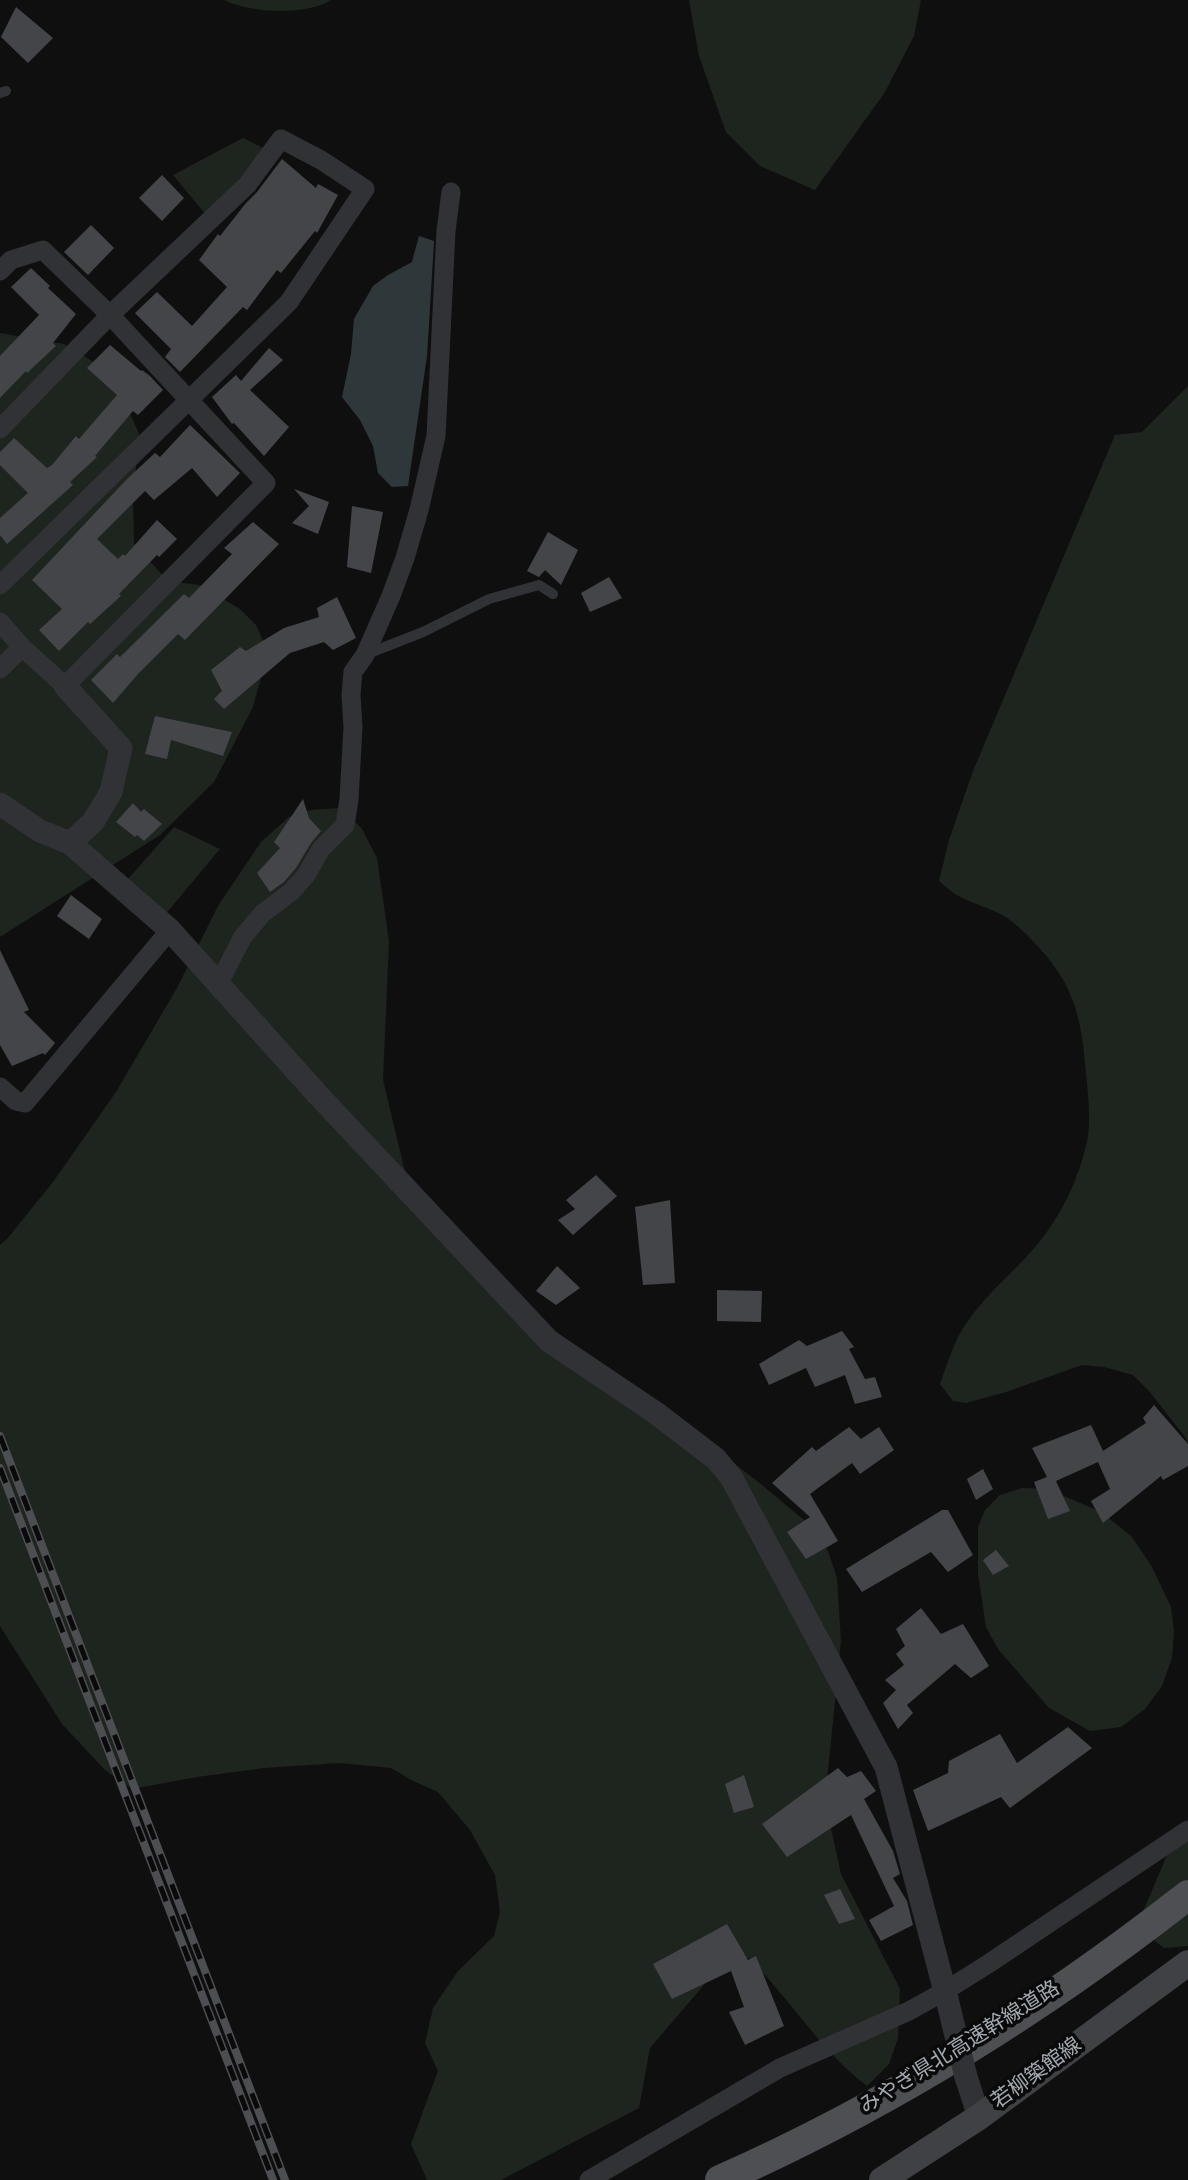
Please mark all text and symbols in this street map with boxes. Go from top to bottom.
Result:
street label: みやぎ県北高速幹線道路 [855,1976,1065,2120]
street label: 若柳築館線 [987,2033,1087,2115]

